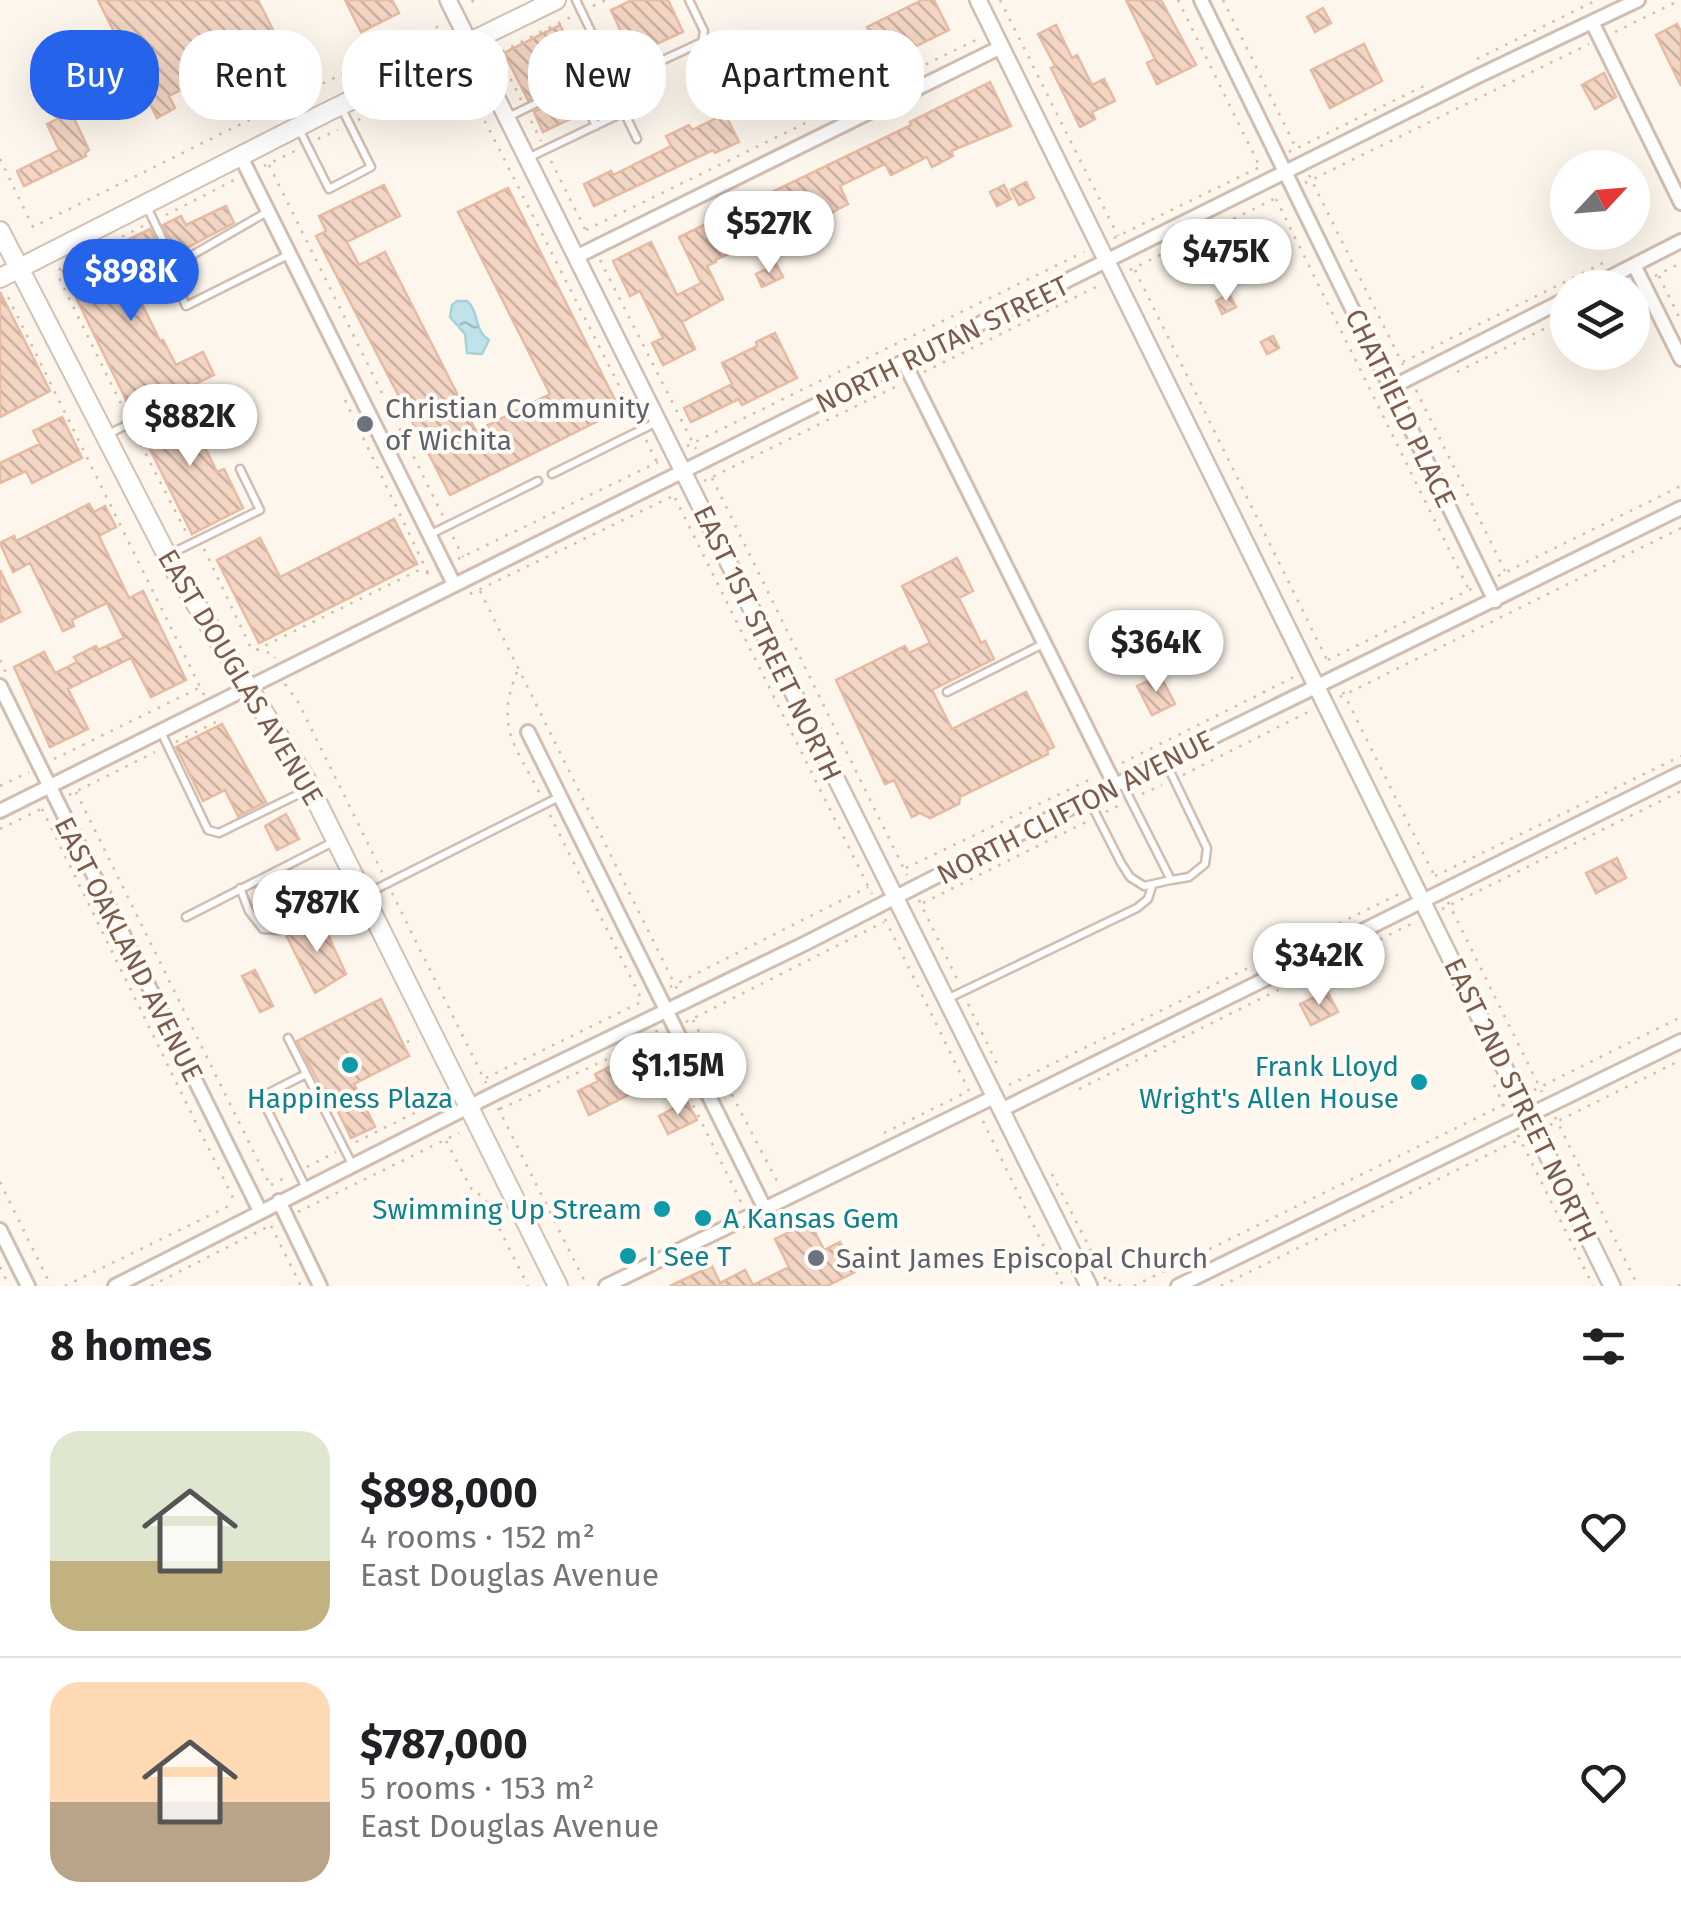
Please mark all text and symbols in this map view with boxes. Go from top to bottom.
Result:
chip: Buy [30,30,159,120]
chip: Rent [179,30,322,120]
chip: Filters [342,30,508,120]
chip: New [528,30,666,120]
chip: Apartment [686,30,924,120]
north arrow [1550,150,1650,250]
map controls [1550,150,1650,370]
pin: $527K [699,191,839,276]
text: $527K [726,204,812,242]
pin: $475K [1156,219,1296,304]
text: $475K [1183,232,1269,270]
pin: $898K [61,239,201,324]
text: $898K [85,252,177,290]
street label: NORTH RUTAN STREET [810,269,1075,420]
button: layers [1550,270,1650,370]
street label: CHATFIELD PLACE [1338,304,1463,513]
pin: $882K [120,384,260,469]
place label: Christian Community of Wichita [385,392,650,457]
text: $882K [144,397,236,435]
marker: Christian Community of Wichita [354,413,376,435]
street label: EAST 1ST STREET NORTH [686,500,849,786]
street label: EAST DOUGLAS AVENUE [151,543,330,811]
pin: $364K [1086,610,1226,695]
text: $364K [1111,623,1201,661]
street label: NORTH CLIFTON AVENUE [932,723,1219,892]
street label: EAST OAKLAND AVENUE [47,811,210,1087]
pin: $787K [247,870,387,955]
text: $787K [275,883,359,921]
pin: $342K [1249,923,1389,1008]
text: $342K [1275,936,1363,974]
street label: EAST 2ND STREET NORTH [1437,953,1604,1248]
pin: $1.15M [597,1033,759,1118]
text: $1.15M [632,1046,724,1084]
place label: Frank Lloyd Wright's Allen House [1139,1050,1399,1115]
marker: Happiness Plaza [339,1054,361,1076]
marker: Frank Lloyd Wright's Allen House [1408,1071,1430,1093]
place label: Happiness Plaza [247,1082,453,1115]
place label: Swimming Up Stream [372,1193,642,1226]
marker: Swimming Up Stream [651,1198,673,1220]
place label: A Kansas Gem [723,1202,900,1235]
marker: A Kansas Gem [692,1207,714,1229]
place label: I See T [648,1240,732,1273]
place label: Saint James Episcopal Church [836,1242,1208,1275]
marker: I See T [617,1245,639,1267]
marker: Saint James Episcopal Church [805,1247,827,1269]
icon: filters [1576,1319,1631,1374]
text: 8 homes [50,1321,212,1371]
text: $898,000 [360,1468,538,1518]
icon: home [130,1471,250,1591]
icon: heart [1576,1504,1631,1559]
text: 4 rooms · 152 m² [360,1518,595,1556]
text: East Douglas Avenue [360,1556,659,1594]
text: $787,000 [360,1719,528,1769]
icon: home [130,1722,250,1842]
icon: heart [1576,1755,1631,1810]
text: 5 rooms · 153 m² [360,1769,594,1807]
text: East Douglas Avenue [360,1807,659,1845]

